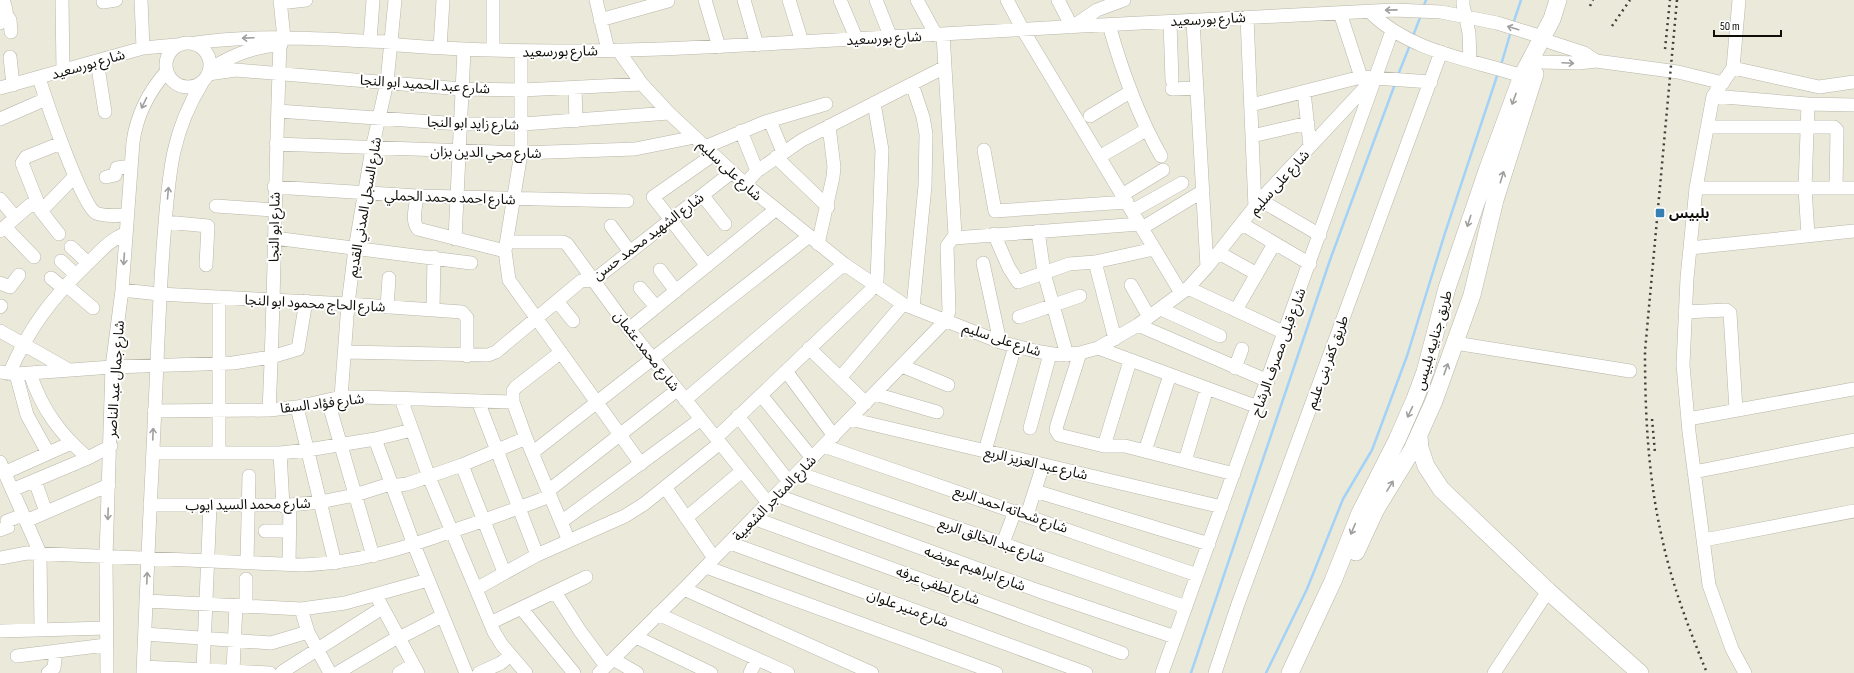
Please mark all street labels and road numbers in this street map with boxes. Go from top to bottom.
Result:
street label: شارع بورسعيد [1170,9,1246,32]
street label: شارع بورسعيد [846,28,922,51]
street label: شارع بورسعيد [522,42,598,63]
street label: شارع بورسعيد [49,46,127,85]
street label: شارع عبد الحميد ابو النجا [359,71,491,100]
street label: شارع زايد ابو النجا [427,113,519,136]
street label: شارع السجل المدني القديم [344,136,387,279]
street label: شارع على سليم [693,136,765,206]
street label: شارع محي الدين بزان [430,143,542,164]
street label: شارع على سليم [1246,146,1314,220]
street label: شارع احمد محمد الحملي [384,187,516,211]
street label: شارع الشهيد محمد حسن [589,189,708,285]
street label: شارع ابو النجا [265,192,286,262]
street label: شارع قبلى مصرف الرشاح [1247,286,1311,419]
street label: طريق جنابيه بلبيس [1411,288,1457,392]
street label: شارع الحاج محمود ابو النجا [244,291,386,318]
street label: شارع محمد عثمان [608,308,683,396]
street label: طريق كفر بنى عليم [1303,313,1354,412]
street label: شارع على سليم [960,319,1043,362]
street label: شارع جمال عبد الناصر [103,320,130,439]
street label: شارع فؤاد السقا [279,390,365,419]
street label: شارع عبد العزيز الربع [982,443,1089,486]
street label: شارع المتاجر الشعبية [729,452,821,546]
street label: شارع شحاته احمد الربع [951,482,1070,539]
street label: شارع محمد السيد ايوب [185,495,311,516]
street label: شارع عبد الخالق الربع [936,514,1047,569]
street label: شارع ابراهيم عويضه [921,542,1028,597]
street label: شارع لطفي عرفه [893,562,982,611]
street label: شارع منير علوان [864,586,951,633]

